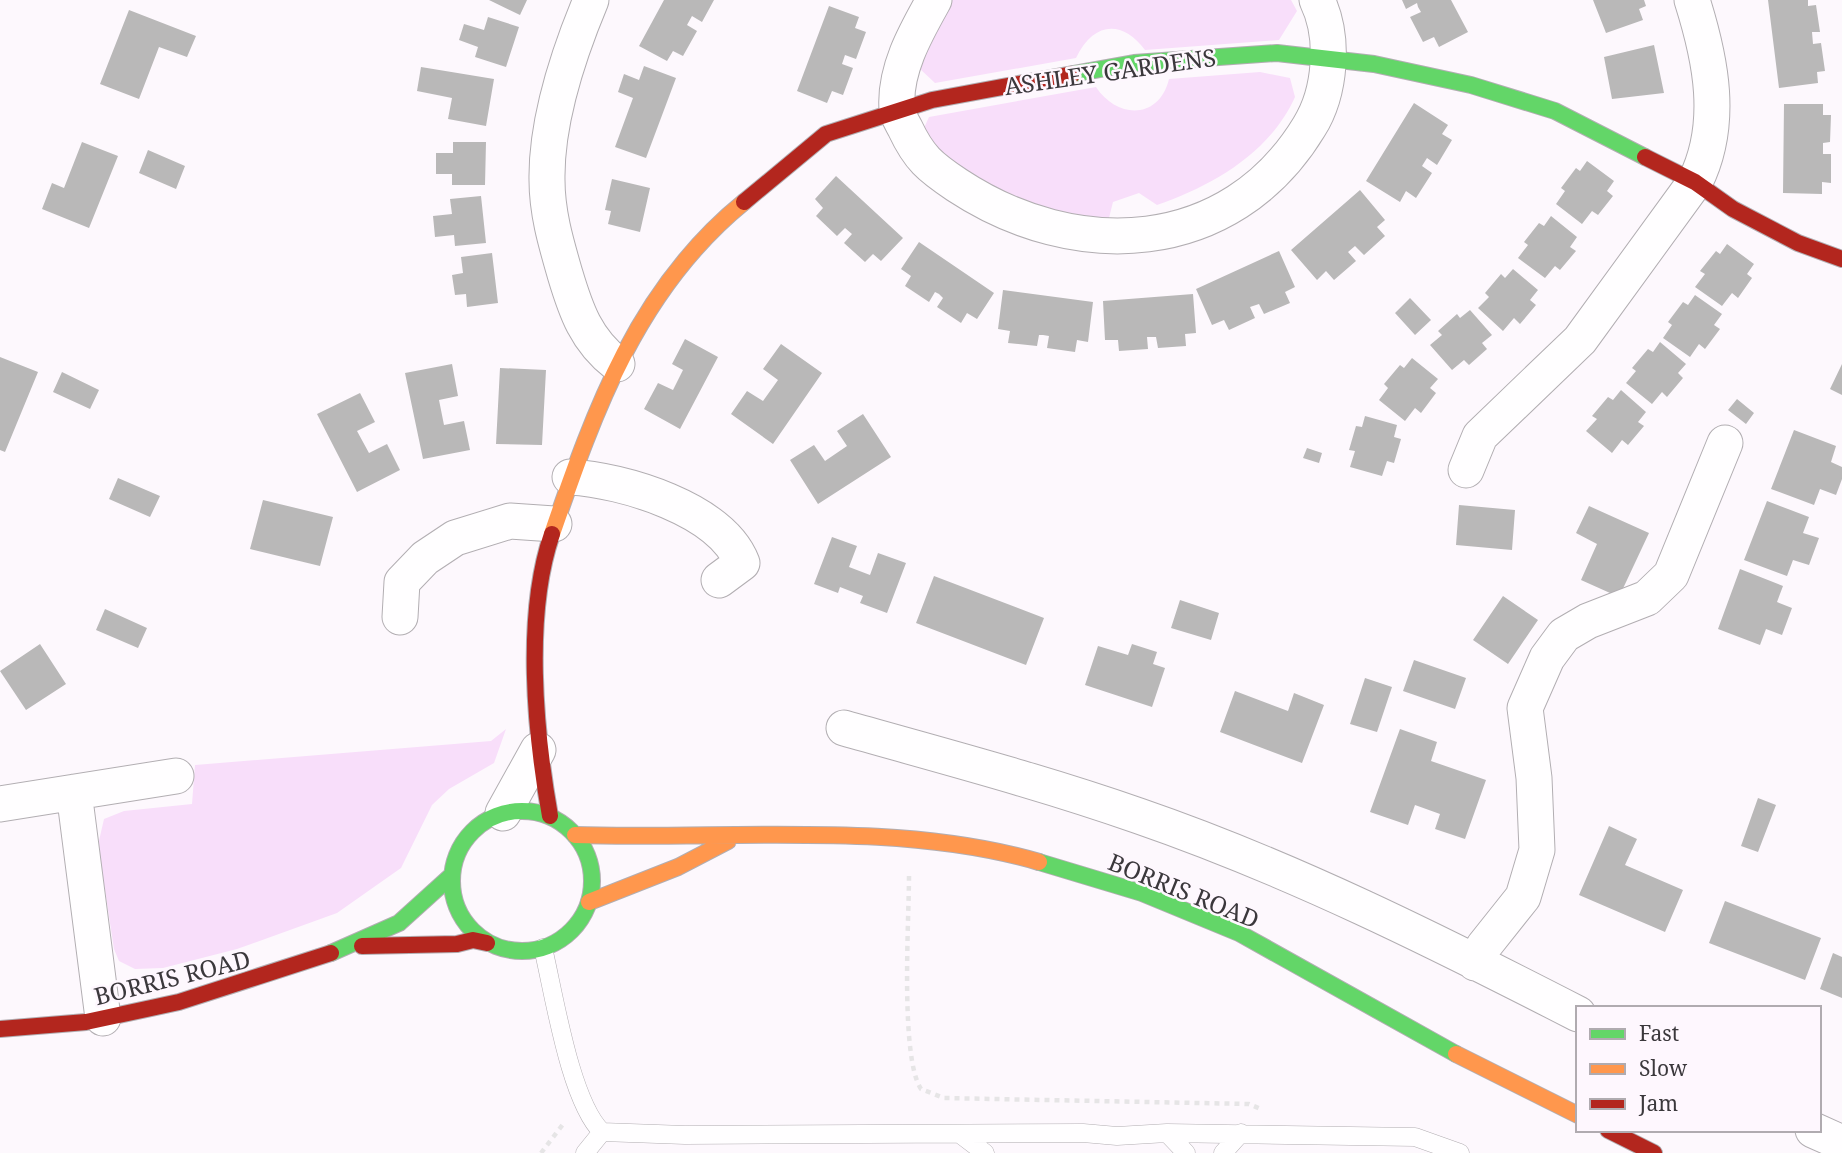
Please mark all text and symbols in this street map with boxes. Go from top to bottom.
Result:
street label: ASHLEY GARDENS [1002,40,1218,102]
street label: BORRIS ROAD [1104,845,1264,935]
street label: BORRIS ROAD [90,942,254,1012]
legend [1576,1006,1821,1132]
text: Fast [1639,1019,1679,1047]
text: Slow [1639,1054,1688,1082]
text: Jam [1638,1089,1678,1117]

